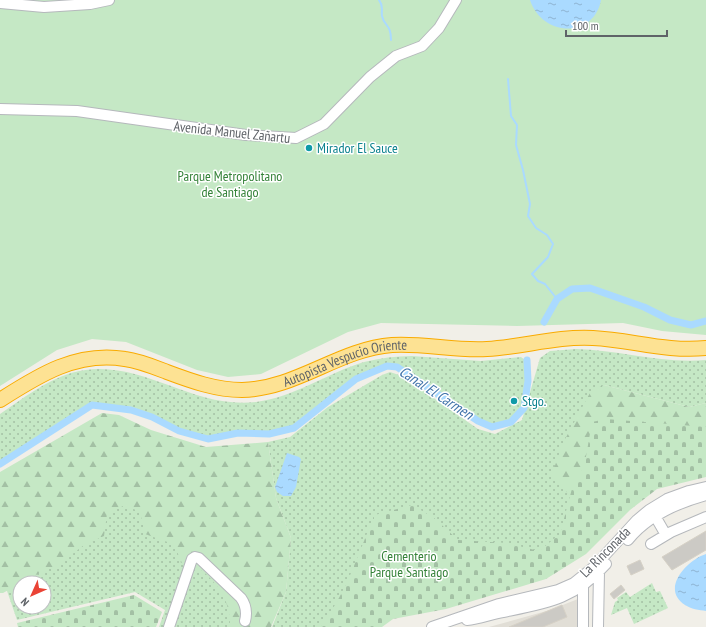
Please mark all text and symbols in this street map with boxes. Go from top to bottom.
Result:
scale bar [566,12,667,38]
text: 100 m [572,18,599,33]
street label: Avenida Manuel Zañartu [173,117,291,147]
place label: Mirador El Sauce [317,139,398,157]
marker: Mirador El Sauce [304,143,314,153]
park label: Parque Metropolitano de Santiago [178,167,282,201]
street label: Autopista Vespucio Oriente [281,336,407,391]
water label: Canal El Carmen [396,362,478,424]
place label: Stgo. [522,392,546,410]
marker: Stgo. [509,396,519,406]
street label: La Rinconada [576,523,634,581]
park label: Cementerio Parque Santiago [370,547,448,581]
north arrow [12,575,52,615]
text: N [18,595,32,609]

